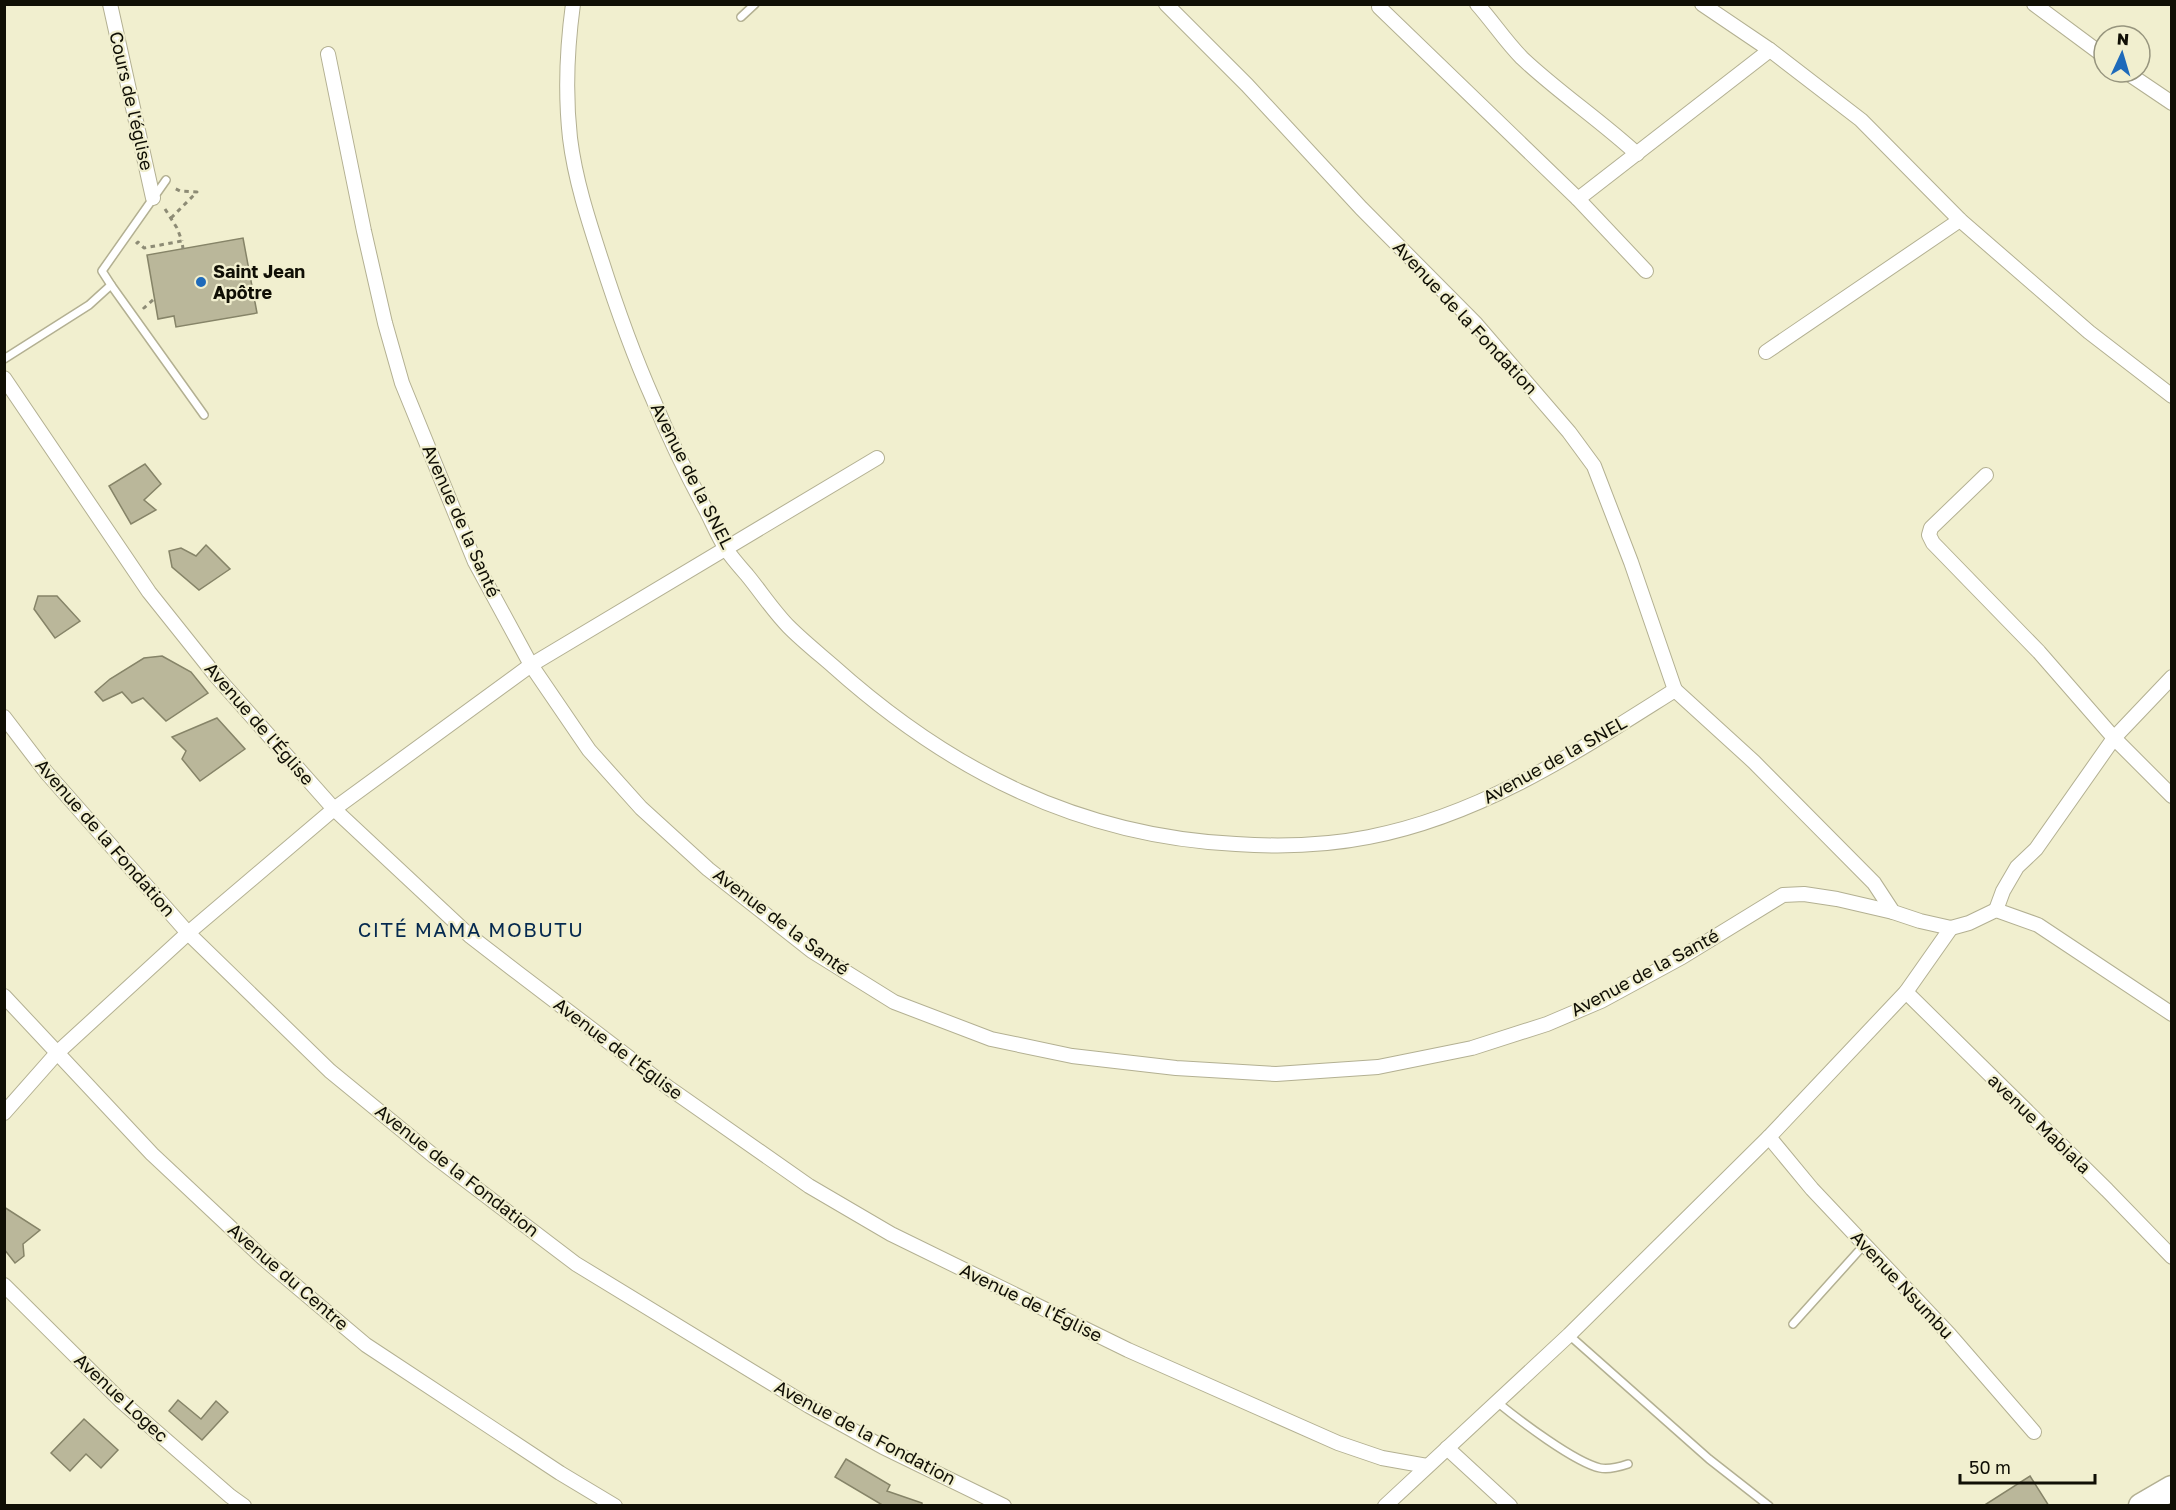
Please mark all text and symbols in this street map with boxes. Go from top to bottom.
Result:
north arrow [2092,24,2152,84]
street label: Cours de l'église [105,29,159,172]
text: N [2116,29,2130,49]
street label: Avenue de la Fondation [1389,236,1543,399]
place label: Saint Jean Apôtre [213,260,305,303]
marker: Saint Jean Apôtre [194,275,208,289]
street label: Avenue de la SNEL [647,399,739,552]
street label: Avenue de la Santé [418,441,505,600]
street label: Avenue de l'Église [200,657,319,789]
street label: Avenue de la SNEL [1479,710,1630,808]
street label: Avenue de la Fondation [31,754,180,921]
street label: Avenue de la Santé [709,863,854,980]
district label: CITÉ MAMA MOBUTU [358,917,584,941]
street label: Avenue de la Santé [1567,924,1722,1020]
street label: Avenue de l'Église [550,993,687,1104]
street label: avenue Mabiala [1984,1069,2096,1178]
street label: Avenue de la Fondation [371,1099,544,1241]
street label: Avenue du Centre [224,1218,353,1335]
street label: Avenue Nsumbu [1847,1226,1959,1343]
street label: Avenue de l'Église [957,1258,1106,1346]
street label: Avenue Logec [70,1348,173,1446]
street label: Avenue de la Fondation [771,1375,960,1489]
scale bar [1960,1447,2095,1485]
text: 50 m [1969,1456,2011,1478]

